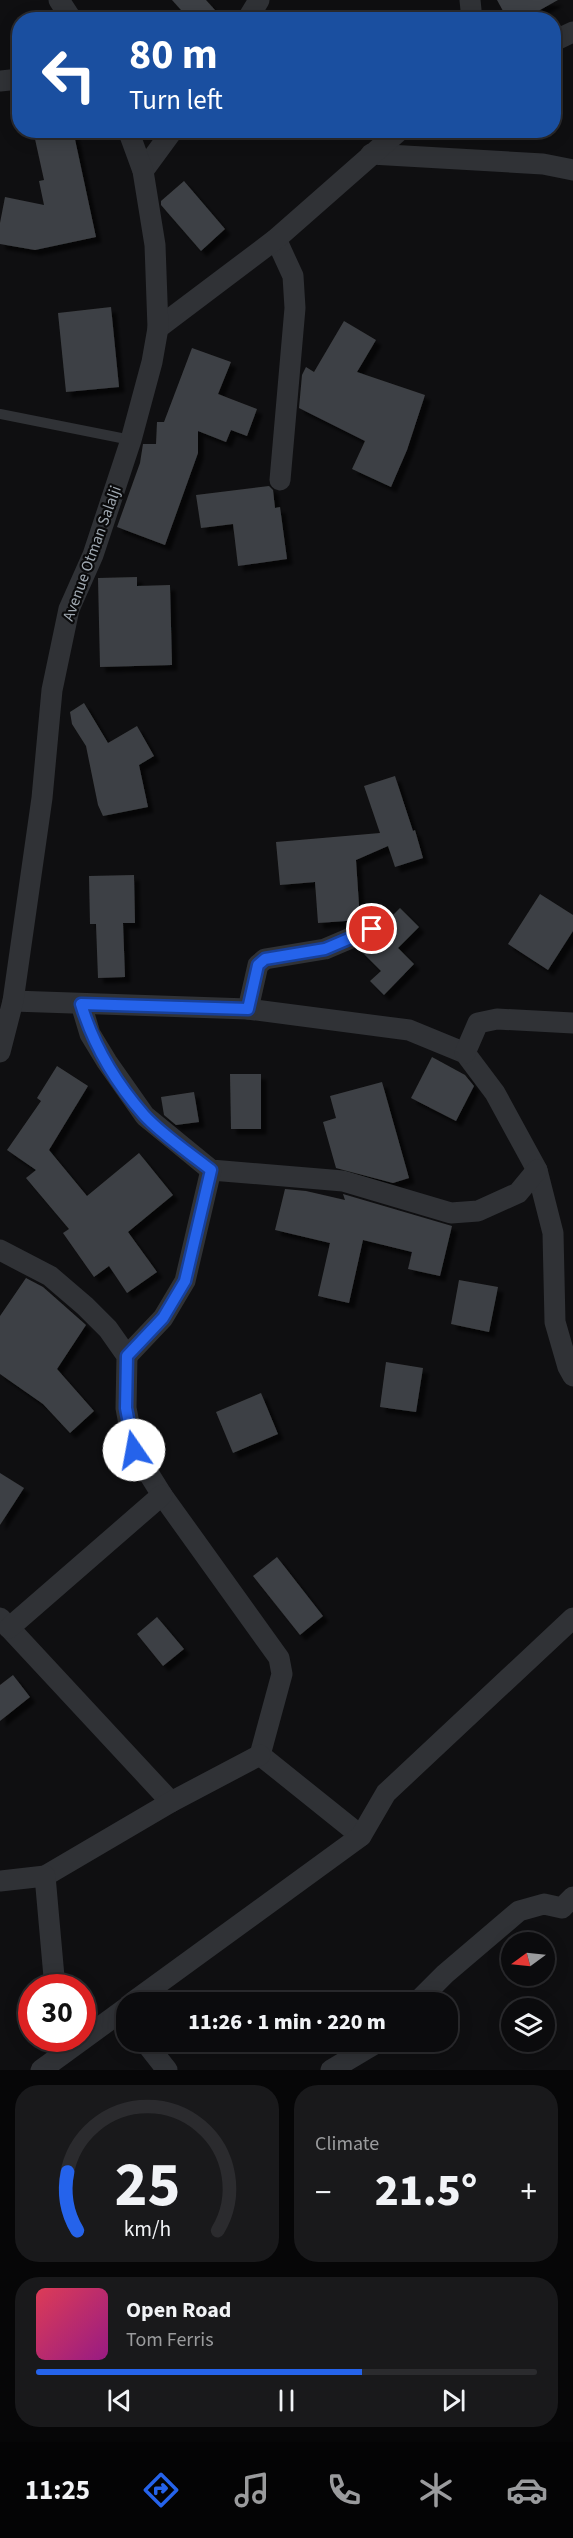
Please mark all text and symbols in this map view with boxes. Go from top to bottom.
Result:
text: 80 m [129,25,218,85]
icon: left [30,36,108,114]
text: Turn left [129,81,223,120]
street label: Avenue Otman Salalji [57,483,127,624]
pin [346,903,397,954]
icon: arrive [355,912,388,945]
position arrow [102,1418,166,1482]
north arrow [501,1932,555,1986]
map controls [501,1932,555,2052]
speed limit sign: 30 [18,1974,96,2052]
button: layers [501,1998,555,2052]
text: 11:26 · 1 min · 220 m [188,2006,386,2038]
text: Climate [315,2130,379,2158]
text: 25 [114,2141,180,2230]
text: 21.5° [375,2159,477,2223]
text: − [315,2169,331,2216]
text: + [521,2169,537,2216]
text: km/h [123,2214,171,2245]
text: Open Road [126,2294,231,2326]
text: Tom Ferris [126,2326,214,2354]
icon: previous [103,2384,136,2417]
icon: pause [270,2384,303,2417]
icon: next [437,2384,470,2417]
icon: directions [140,2469,182,2511]
icon: music [231,2469,273,2511]
icon: phone [323,2469,365,2511]
icon: climate [415,2469,457,2511]
icon: car [506,2469,548,2511]
text: 11:25 [25,2471,90,2510]

